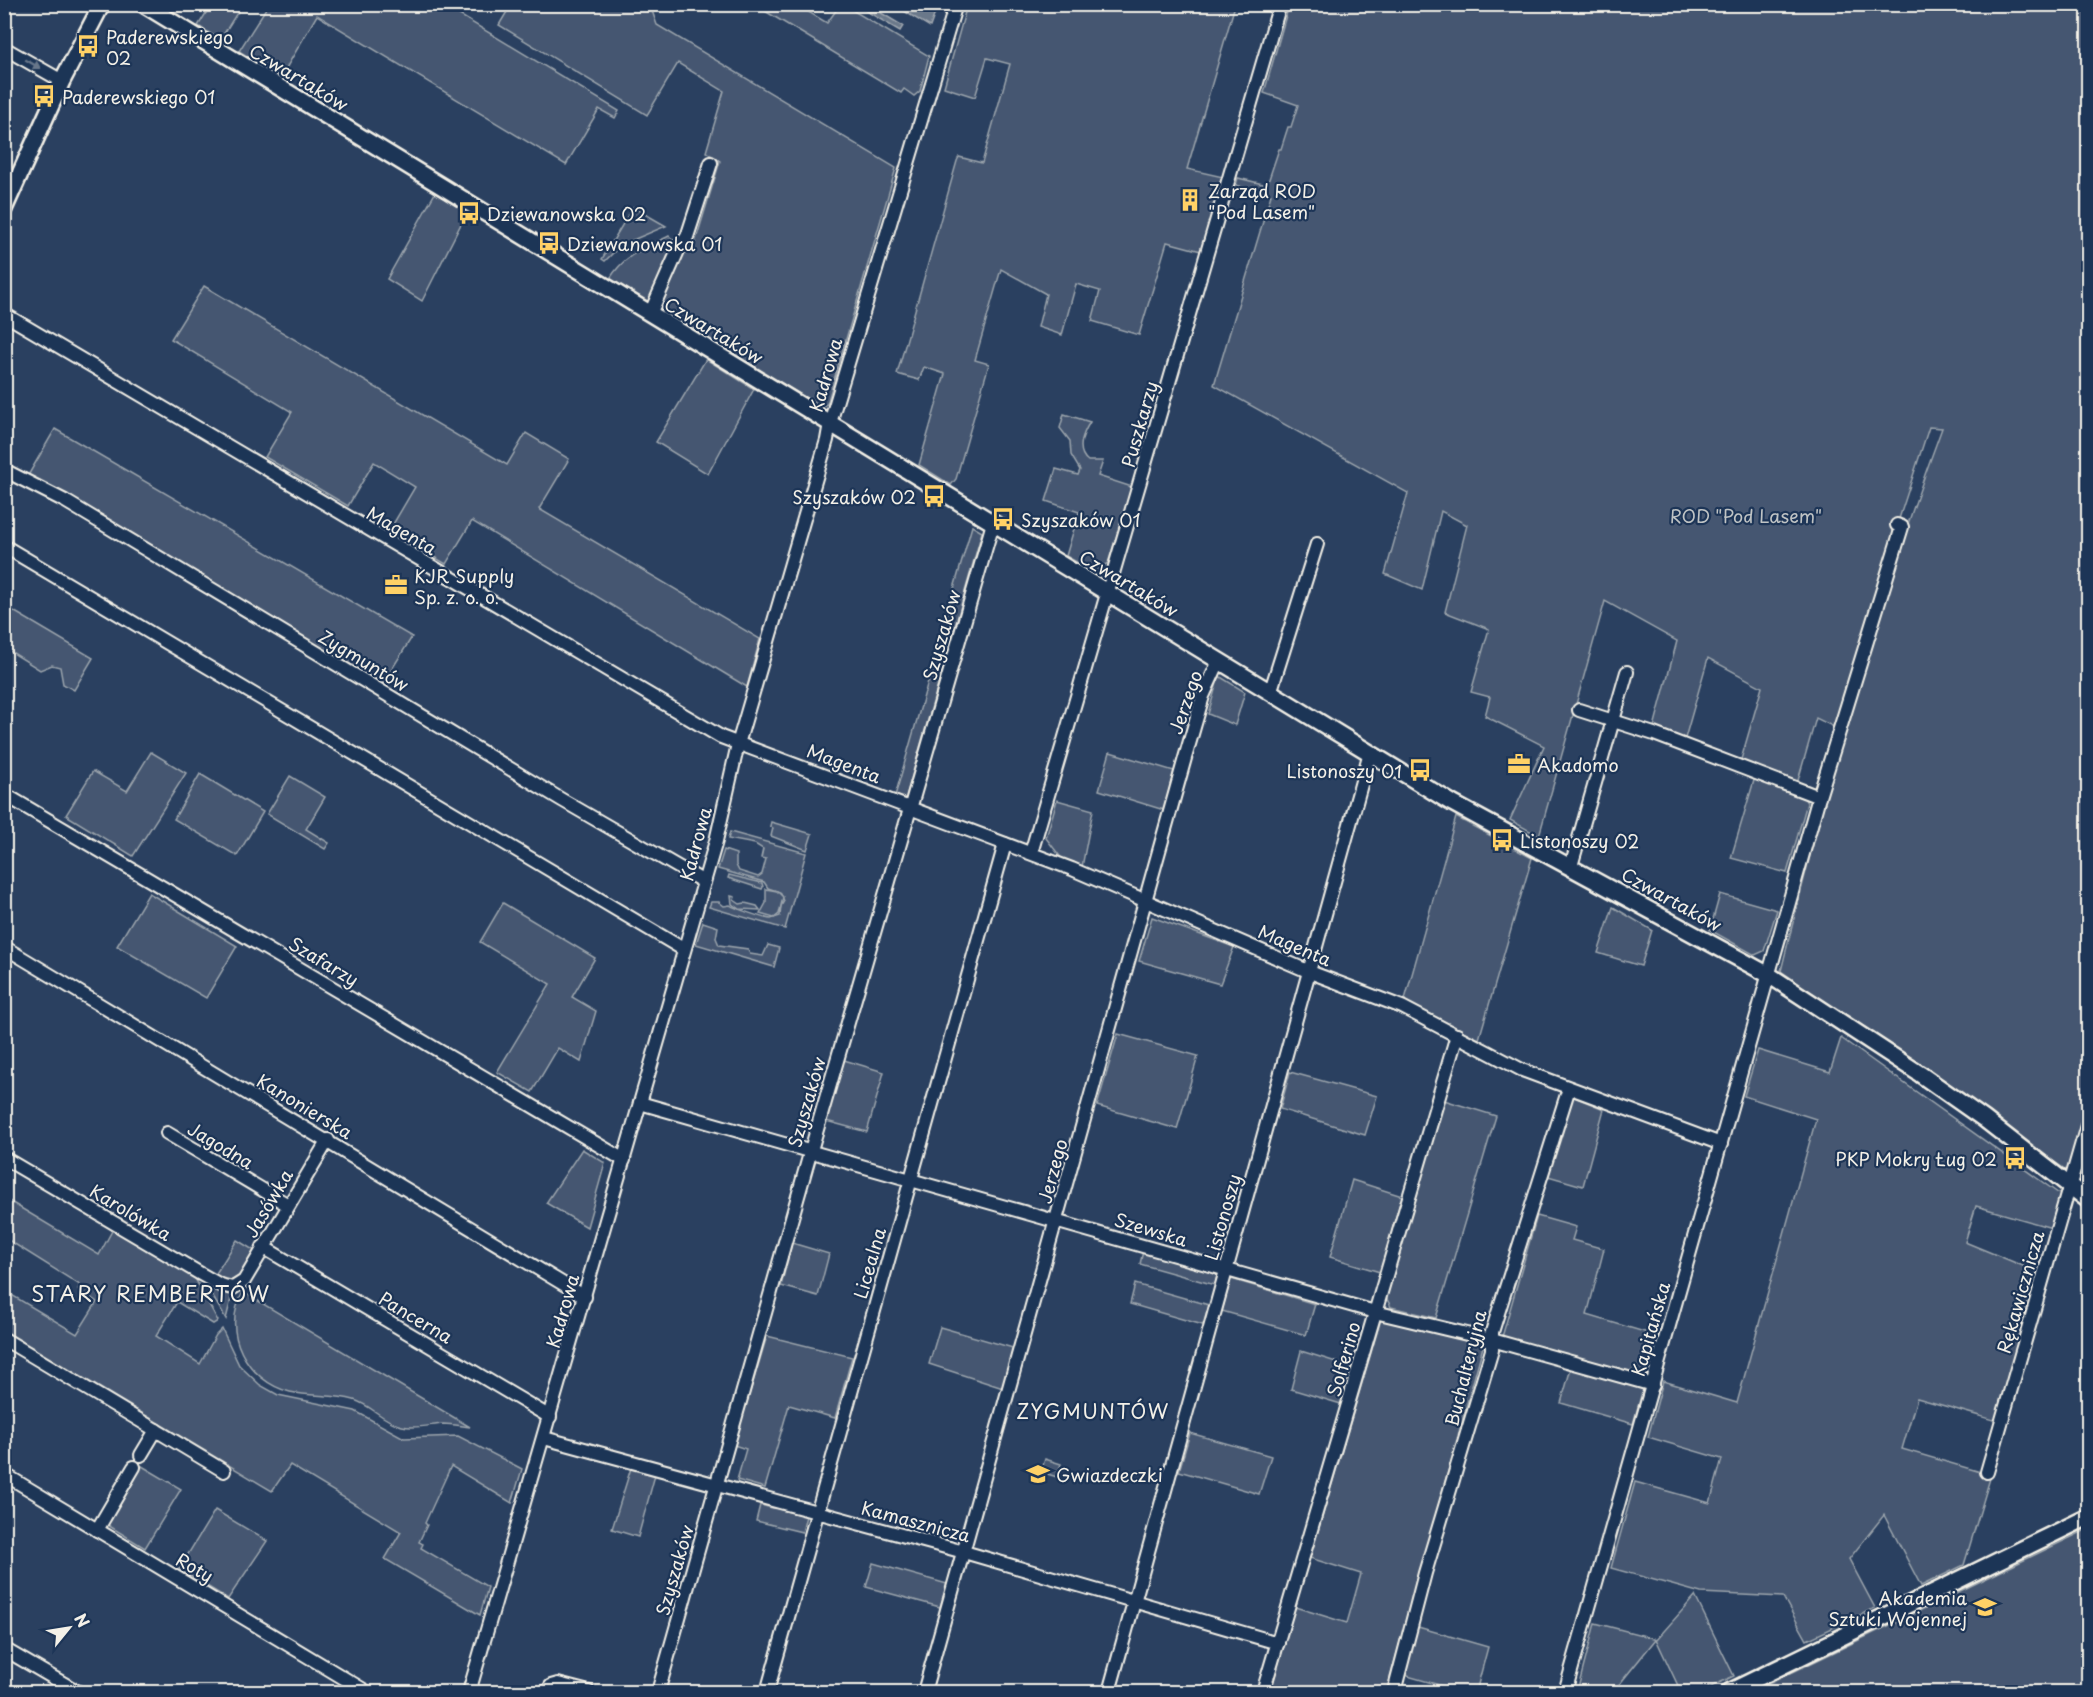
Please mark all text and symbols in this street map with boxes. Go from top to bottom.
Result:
place label: Paderewskiego 02 [106,23,233,71]
bus stop icon: Paderewskiego 02 [75,33,101,59]
street label: Czwartaków [244,37,354,117]
one-way arrow [25,59,41,70]
bus stop icon: Paderewskiego 01 [31,83,57,109]
place label: Paderewskiego 01 [62,83,215,110]
place label: Zarząd ROD "Pod Lasem" [1208,177,1316,225]
building icon: Zarząd ROD "Pod Lasem" [1177,187,1203,213]
bus stop icon: Dziewanowska 02 [456,200,482,226]
place label: Dziewanowska 02 [487,200,647,227]
bus stop icon: Dziewanowska 01 [536,230,562,256]
place label: Dziewanowska 01 [567,230,722,257]
street label: Czwartaków [659,290,769,370]
street label: Kadrowa [802,334,849,415]
street label: Puszkarzy [1114,378,1164,470]
place label: Szyszaków 02 [792,483,916,510]
bus stop icon: Szyszaków 02 [921,483,947,509]
street label: Magenta [362,499,443,561]
park label: ROD "Pod Lasem" [1670,502,1822,529]
bus stop icon: Szyszaków 01 [990,506,1016,532]
place label: Szyszaków 01 [1021,506,1141,533]
street label: Czwartaków [1074,543,1184,623]
place label: KJR Supply Sp. z. o. o. [414,562,514,610]
office icon: KJR Supply Sp. z. o. o. [383,572,409,598]
street label: Szyszaków [915,586,967,683]
street label: Zygmuntów [314,623,414,698]
street label: Jerzego [1162,666,1208,738]
street label: Magenta [803,737,886,790]
office icon: Akadomo [1506,751,1532,777]
place label: Akadomo [1537,751,1619,778]
place label: Listonoszy 01 [1287,757,1402,784]
bus stop icon: Listonoszy 01 [1407,757,1433,783]
street label: Kadrowa [672,803,718,884]
bus stop icon: Listonoszy 02 [1489,827,1515,853]
place label: Listonoszy 02 [1520,827,1639,854]
street label: Czwartaków [1617,860,1727,938]
street label: Magenta [1254,917,1337,973]
street label: Szafarzy [284,929,364,993]
street label: Szyszaków [780,1053,832,1150]
street label: Kanonierska [252,1067,359,1146]
street label: Jagodna [183,1115,260,1176]
street label: Jerzego [1030,1136,1074,1206]
place label: PKP Mokry Ług 02 [1835,1145,1997,1172]
bus stop icon: PKP Mokry Ług 02 [2002,1145,2028,1171]
street label: Jasówka [237,1163,299,1242]
street label: Listonoszy [1197,1171,1247,1263]
street label: Karolówka [85,1177,178,1247]
street label: Szewska [1111,1205,1192,1253]
street label: Licealna [846,1224,892,1302]
street label: Rękawicznicza [1990,1227,2050,1356]
street label: Kadrowa [539,1270,586,1351]
district label: STARY REMBERTÓW [31,1277,271,1309]
street label: Kapitańska [1624,1278,1677,1379]
street label: Pancerna [374,1284,459,1350]
street label: Buchalteryjna [1437,1306,1493,1429]
street label: Solferino [1319,1318,1367,1400]
district label: ZYGMUNTÓW [1016,1396,1170,1426]
school or university icon: Gwiazdeczki [1025,1461,1051,1487]
place label: Gwiazdeczki [1056,1461,1163,1488]
street label: Kamasznicza [858,1493,974,1549]
street label: Szyszaków [648,1521,700,1618]
street label: Roty [171,1546,219,1588]
place label: Akademia Sztuki Wojennej [1828,1584,1967,1632]
school or university icon: Akademia Sztuki Wojennej [1972,1594,1998,1620]
north arrow [39,1598,99,1658]
text: N [69,1609,96,1631]

